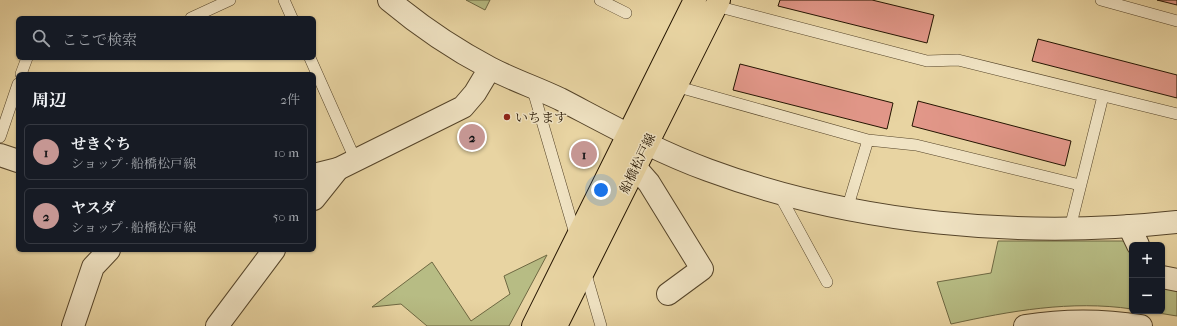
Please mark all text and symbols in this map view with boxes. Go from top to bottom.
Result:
search box [16,16,316,60]
icon: search [30,27,52,49]
text: ここで検索 [62,31,137,49]
text: 周辺 [32,90,66,110]
text: 2件 [280,92,300,107]
place label: いちます [515,110,567,125]
marker: いちます [502,112,512,122]
pin: 2 [459,122,485,152]
street label: 船橋松戸線 [616,131,658,196]
text: せきぐち [71,135,131,153]
pin: 1 [571,139,597,169]
text: 1 [44,145,48,160]
text: 10 m [274,145,299,160]
text: ショップ · 船橋松戸線 [71,156,196,171]
your location [591,180,611,200]
text: ヤスダ [71,199,116,217]
text: 2 [43,209,49,224]
text: 50 m [273,209,299,224]
text: ショップ · 船橋松戸線 [71,220,196,235]
map controls [1129,242,1165,314]
button: + [1129,242,1165,278]
button: − [1129,278,1165,314]

